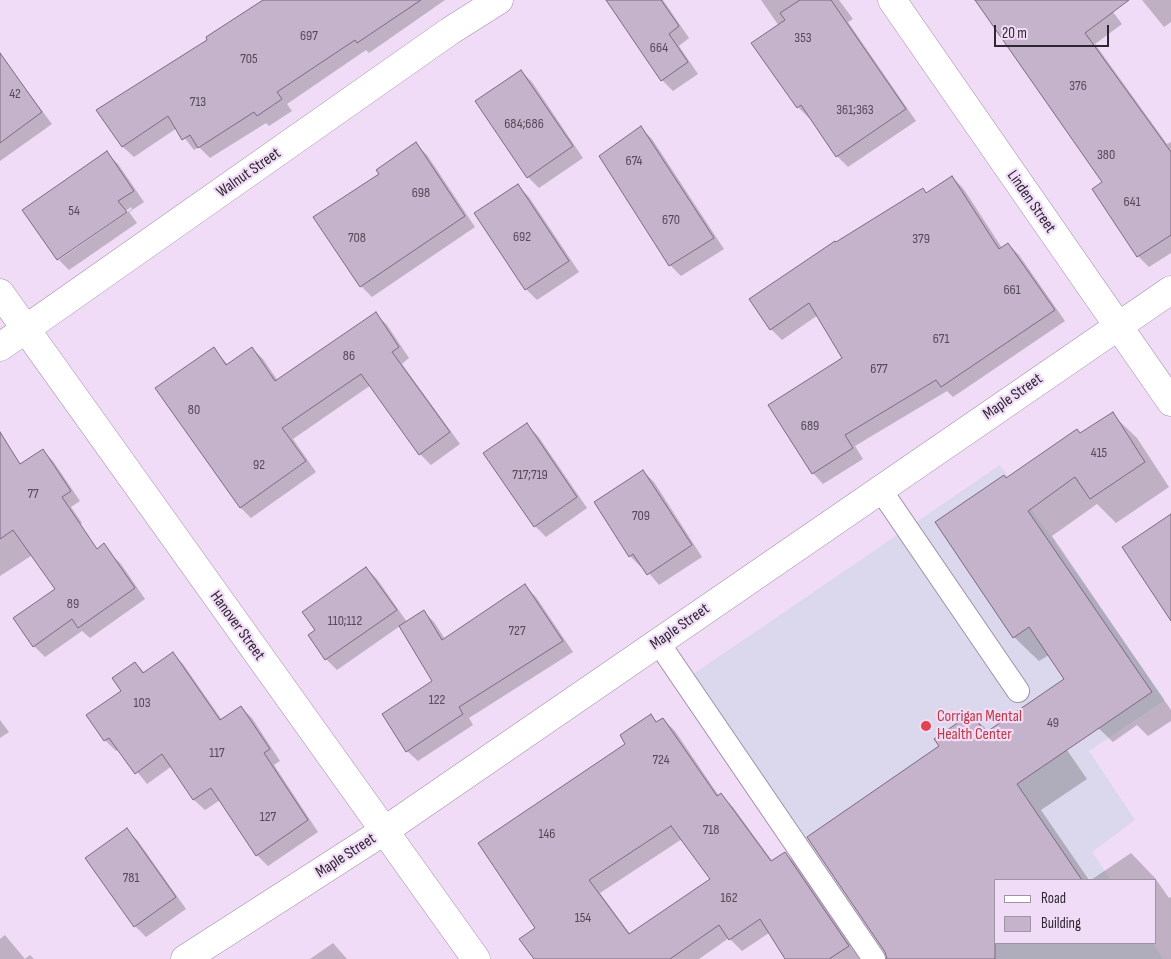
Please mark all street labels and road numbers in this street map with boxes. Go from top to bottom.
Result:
street label: Walnut Street [213,144,285,202]
street label: Linden Street [1002,167,1060,237]
street label: Maple Street [980,370,1046,424]
street label: Hanover Street [205,588,269,664]
street label: Maple Street [647,600,713,654]
street label: Maple Street [312,829,380,883]

